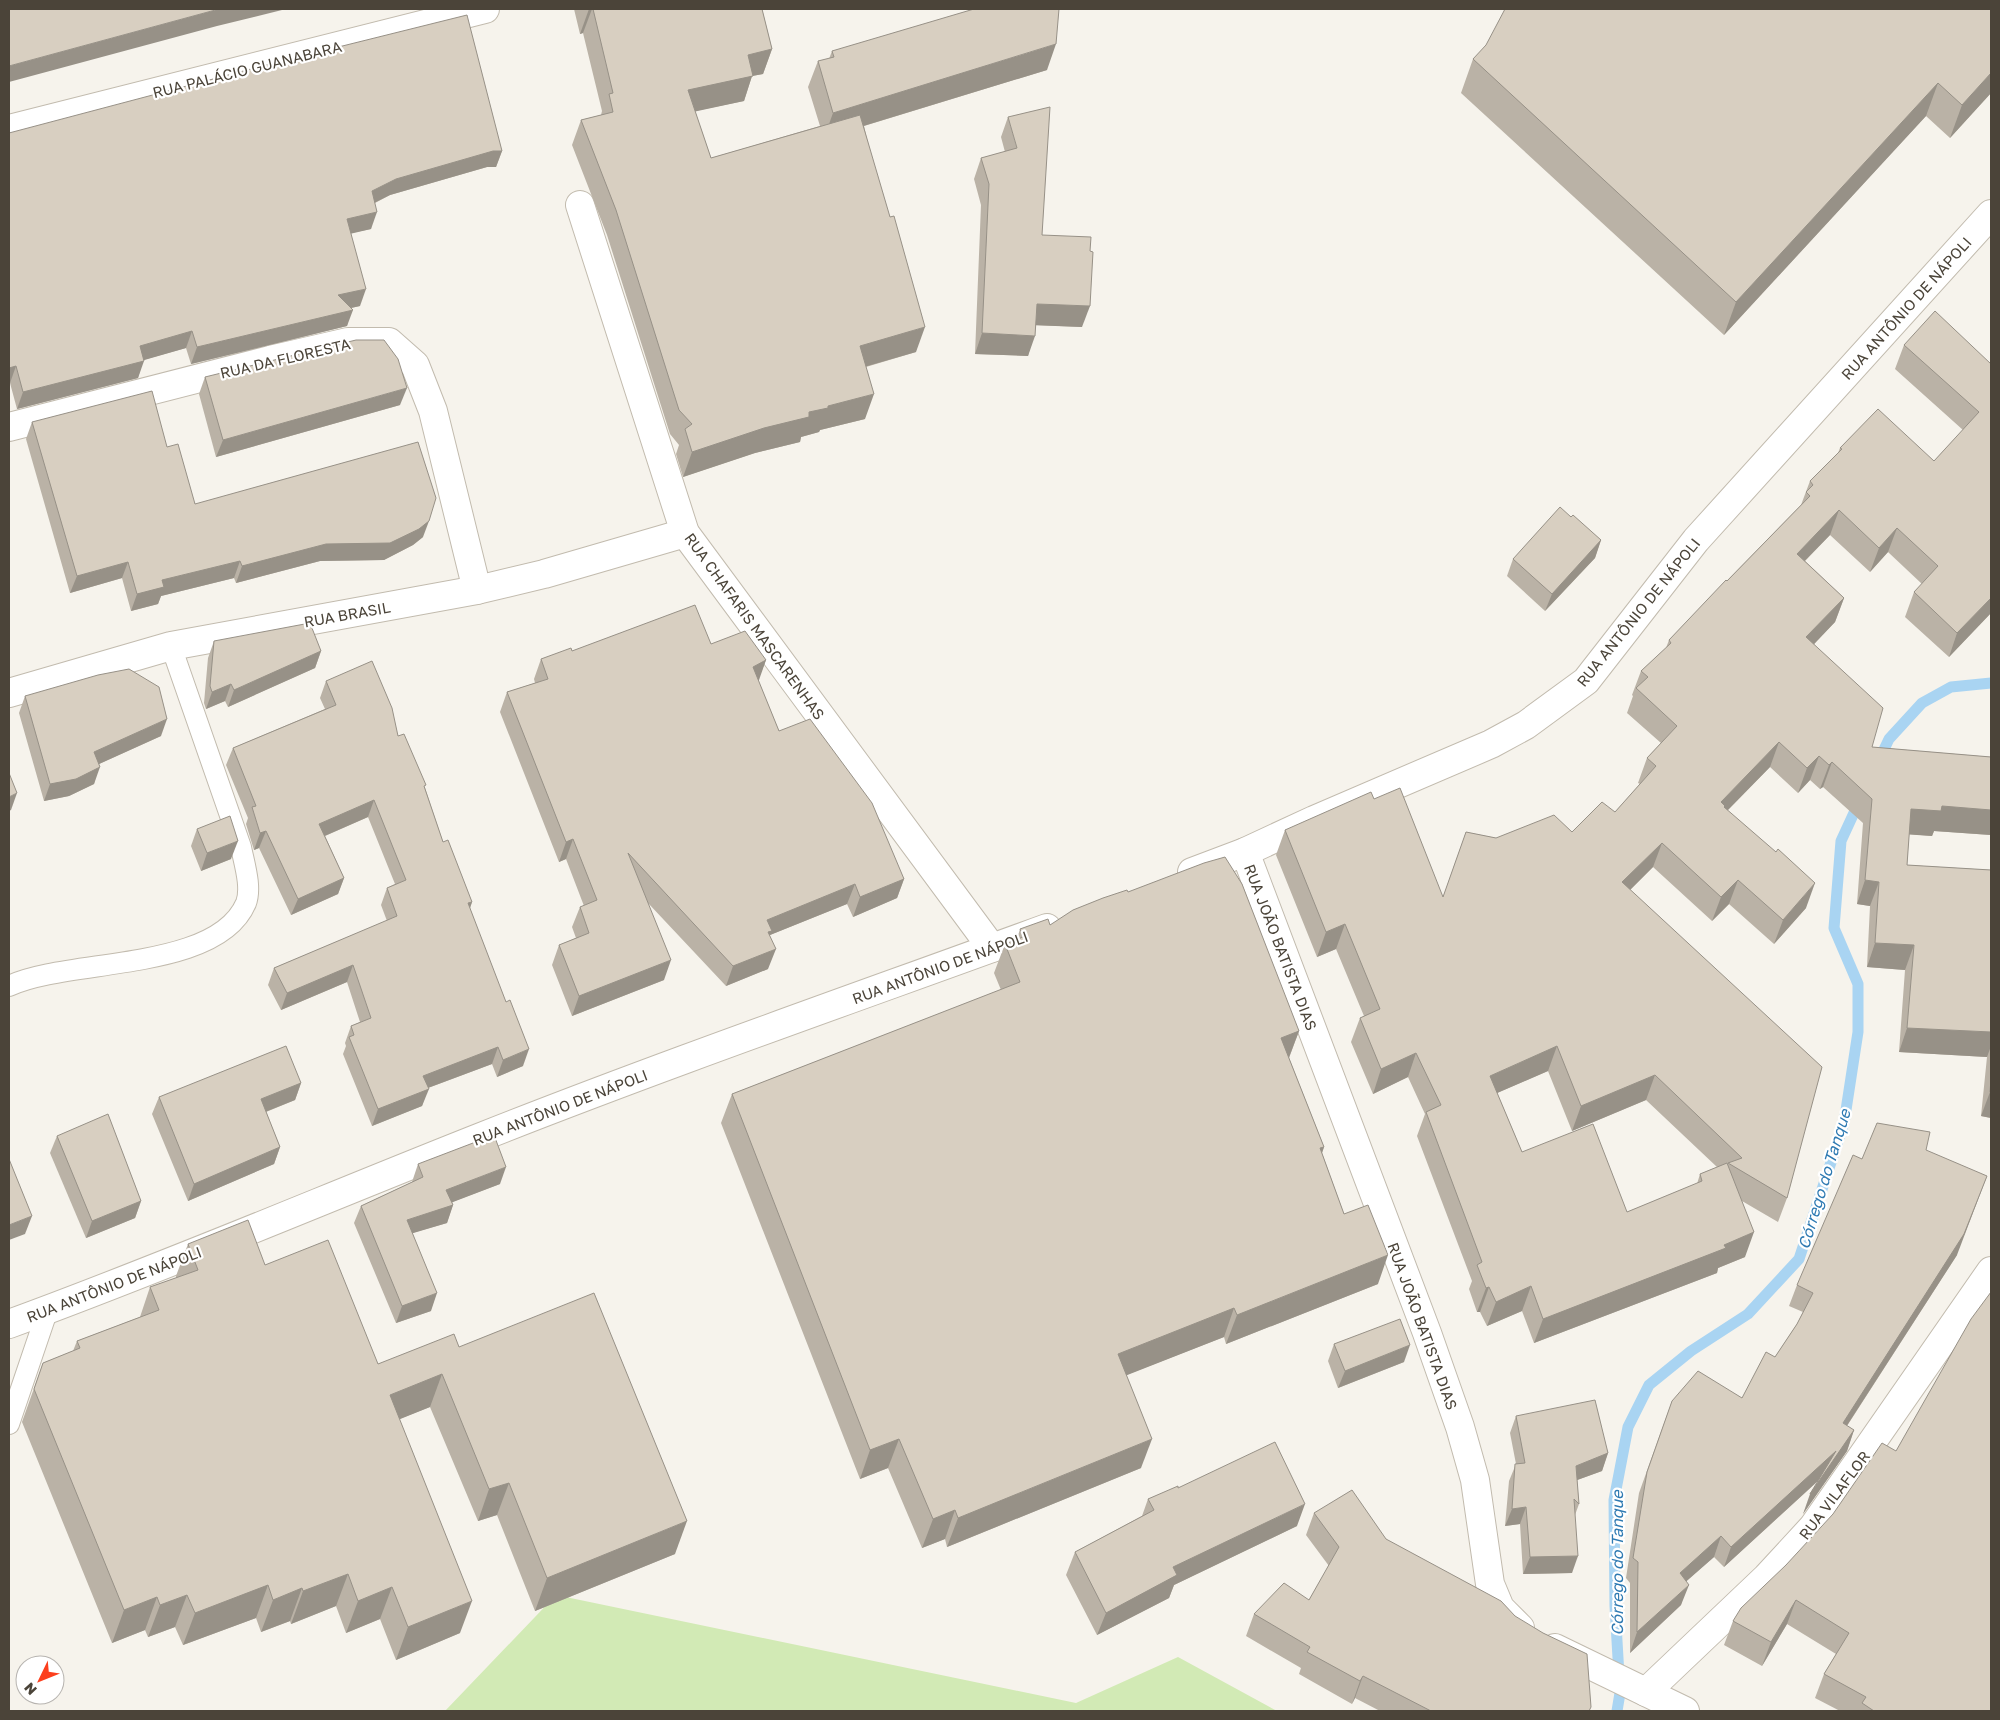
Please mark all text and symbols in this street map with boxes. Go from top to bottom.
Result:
street label: RUA PALÁCIO GUANABARA [151,37,343,101]
street label: RUA ANTÔNIO DE NÁPOLI [1837,233,1975,383]
street label: RUA DA FLORESTA [218,334,352,382]
street label: RUA CHAFARIS MASCARENHAS [681,529,829,723]
street label: RUA ANTÔNIO DE NÁPOLI [1573,534,1703,690]
street label: RUA BRASIL [302,597,392,630]
street label: RUA JOÃO BATISTA DIAS [1241,861,1321,1033]
street label: RUA ANTÔNIO DE NÁPOLI [850,927,1030,1007]
street label: RUA ANTÔNIO DE NÁPOLI [470,1065,650,1149]
water label: Córrego do Tanque [1793,1105,1855,1251]
street label: RUA JOÃO BATISTA DIAS [1384,1240,1462,1412]
street label: RUA ANTÔNIO DE NÁPOLI [24,1242,204,1326]
street label: RUA VILAFLOR [1795,1447,1873,1543]
water label: Córrego do Tanque [1607,1489,1627,1636]
north arrow [15,1655,65,1705]
text: N [20,1680,40,1699]

